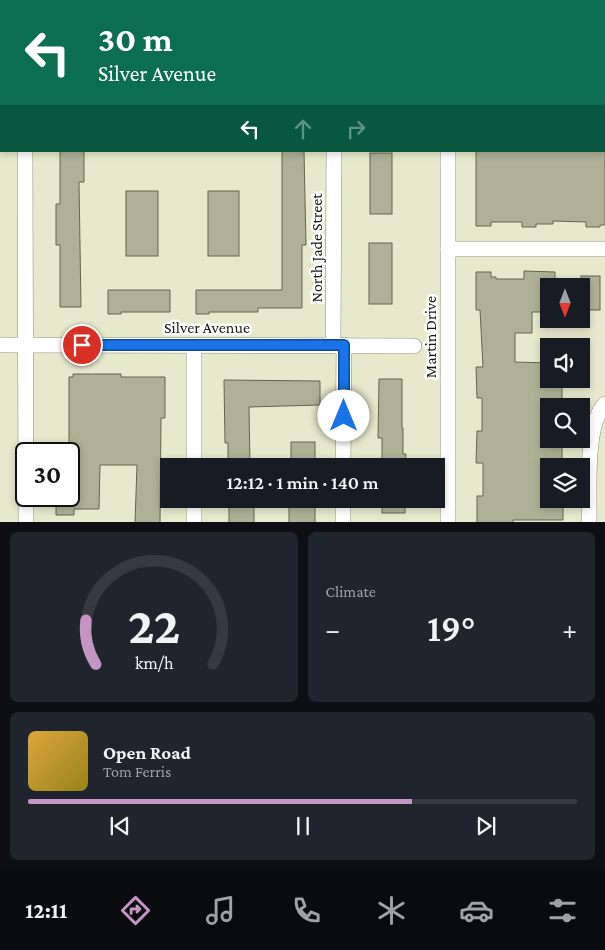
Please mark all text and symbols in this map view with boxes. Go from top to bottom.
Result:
icon: left [15,20,80,85]
text: 30 m [98,20,173,59]
text: Silver Avenue [98,61,216,86]
icon: left [236,115,264,143]
icon: ahead [289,115,317,143]
icon: right [342,115,370,143]
street label: North Jade Street [308,193,326,303]
north arrow [540,278,590,328]
map controls [540,278,590,508]
street label: Martin Drive [422,296,439,378]
street label: Silver Avenue [164,319,250,336]
pin [61,324,103,366]
icon: arrive [68,331,96,359]
button: sound [540,338,590,388]
position arrow [317,389,369,441]
button: search [540,398,590,448]
speed limit sign: 30 [15,442,80,507]
button: layers [540,458,590,508]
text: 12:12 · 1 min · 140 m [227,472,378,493]
text: Climate [326,583,376,600]
text: 22 [128,596,180,654]
text: 19° [427,607,475,649]
text: − [326,614,340,645]
text: + [562,614,577,645]
text: km/h [134,653,173,673]
text: Open Road [103,742,191,763]
text: Tom Ferris [103,763,171,780]
icon: previous [106,812,134,840]
icon: pause [289,812,317,840]
icon: next [472,812,500,840]
icon: directions [118,893,153,928]
icon: music [203,893,238,928]
icon: phone [289,893,324,928]
icon: climate [374,893,409,928]
icon: car [459,893,494,928]
icon: filters [545,893,580,928]
text: 12:11 [25,898,67,923]

